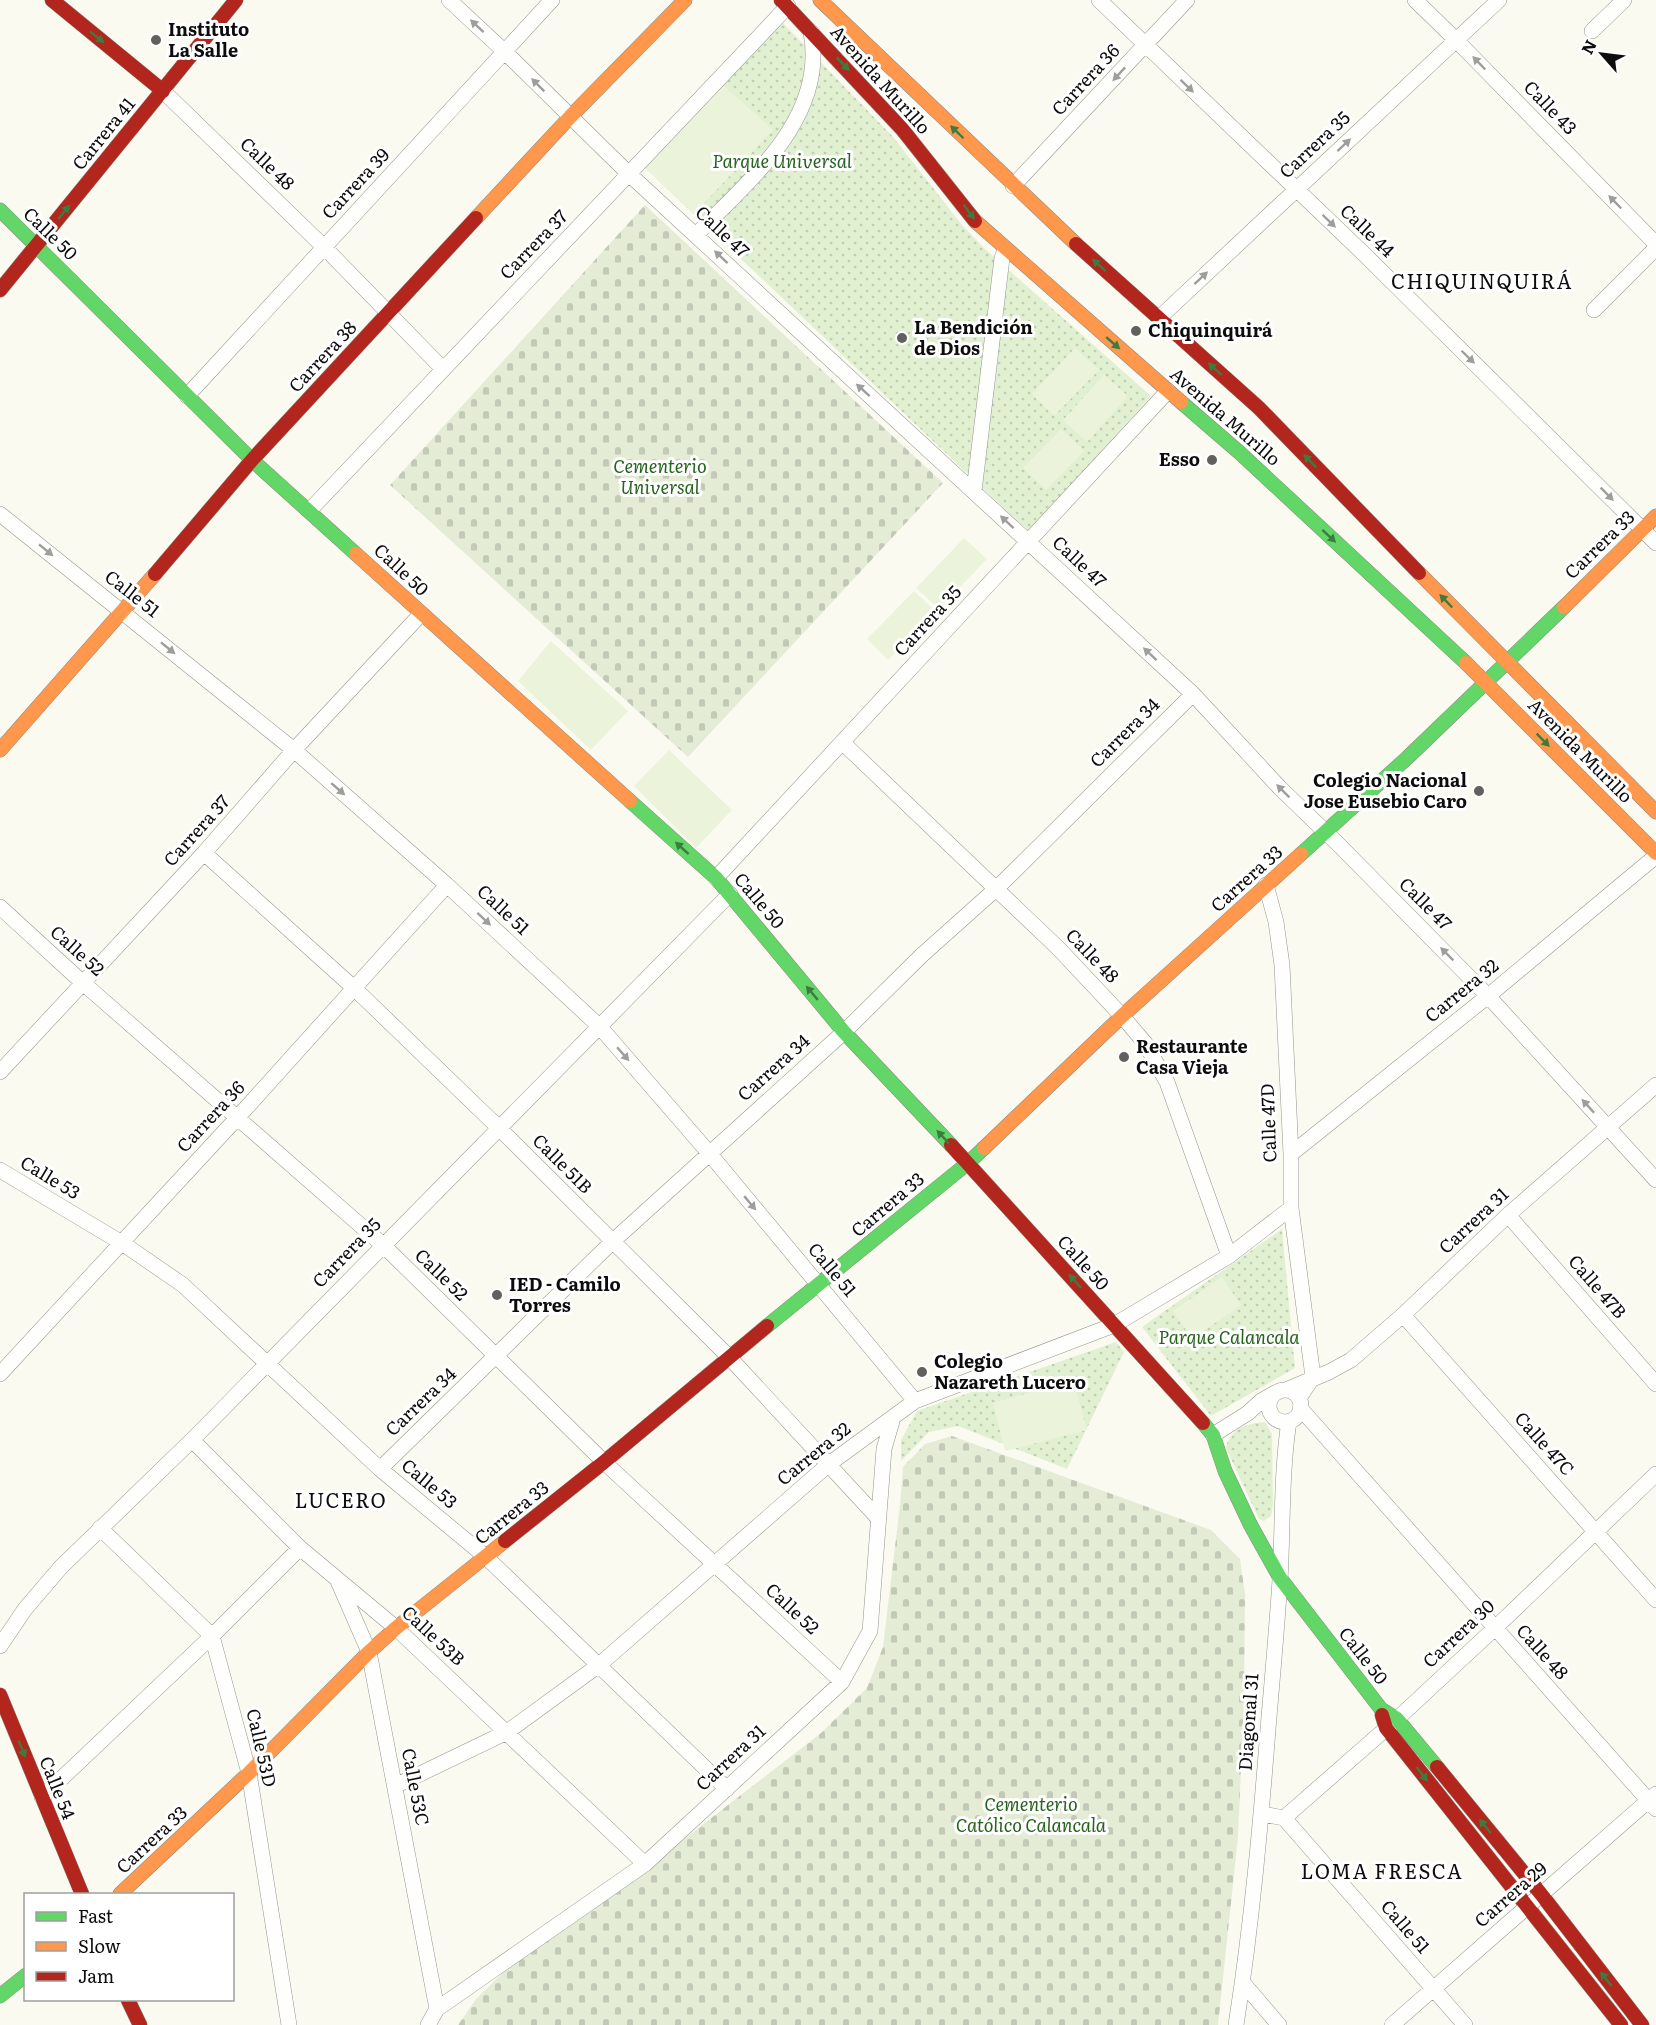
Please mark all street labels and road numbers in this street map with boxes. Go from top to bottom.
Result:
street label: Avenida Murillo [825,18,938,140]
street label: Carrera 36 [1045,37,1125,121]
street label: Calle 43 [1518,74,1584,140]
street label: Carrera 41 [65,91,141,175]
street label: Carrera 35 [1272,104,1356,184]
street label: Calle 48 [235,130,301,196]
street label: Carrera 39 [315,141,395,225]
street label: Calle 44 [1335,197,1401,263]
street label: Calle 47 [690,199,756,263]
street label: Calle 50 [18,200,84,266]
street label: Carrera 37 [493,203,573,285]
street label: Carrera 38 [282,314,362,398]
street label: Avenida Murillo [1165,360,1287,472]
street label: Carrera 33 [1558,503,1640,584]
street label: Calle 47 [1047,529,1113,593]
street label: Calle 50 [369,536,436,601]
street label: Calle 51 [100,563,166,623]
street label: Carrera 35 [887,578,967,662]
street label: Carrera 34 [1083,691,1165,773]
street label: Avenida Murillo [1522,691,1640,809]
street label: Carrera 37 [156,788,235,872]
street label: Carrera 33 [1204,838,1288,918]
street label: Calle 50 [728,866,792,934]
street label: Calle 47 [1393,870,1459,936]
street label: Calle 51 [472,877,536,940]
street label: Calle 52 [45,918,111,982]
street label: Calle 48 [1060,922,1126,988]
street label: Carrera 32 [1418,952,1504,1028]
street label: Carrera 34 [731,1027,815,1107]
street label: Carrera 36 [170,1074,250,1158]
street label: Calle 47D [1253,1083,1282,1163]
street label: Calle 51B [527,1127,599,1199]
street label: Calle 53 [16,1148,86,1205]
street label: Carrera 33 [844,1165,930,1243]
street label: Carrera 31 [1432,1180,1514,1259]
street label: Carrera 35 [305,1211,386,1293]
street label: Calle 50 [1052,1228,1116,1296]
street label: Calle 51 [802,1236,864,1302]
street label: Calle 52 [409,1242,475,1306]
street label: Calle 47B [1563,1248,1634,1324]
street label: Carrera 34 [378,1360,462,1442]
street label: Calle 47C [1509,1405,1581,1481]
street label: Carrera 32 [770,1415,856,1491]
street label: Calle 53 [396,1451,464,1514]
street label: Carrera 33 [468,1473,554,1550]
street label: Calle 52 [760,1576,826,1640]
street label: Carrera 30 [1416,1592,1500,1673]
street label: Calle 53B [396,1599,472,1671]
street label: Calle 48 [1511,1617,1576,1685]
street label: Calle 50 [1333,1621,1395,1690]
street label: Diagonal 31 [1231,1672,1264,1772]
street label: Calle 53D [240,1706,285,1789]
street label: Carrera 31 [689,1717,771,1796]
street label: Calle 53C [396,1746,437,1828]
street label: Calle 54 [34,1752,83,1823]
street label: Carrera 33 [109,1799,193,1879]
street label: Carrera 29 [1468,1855,1552,1933]
street label: Calle 51 [1375,1893,1437,1959]

